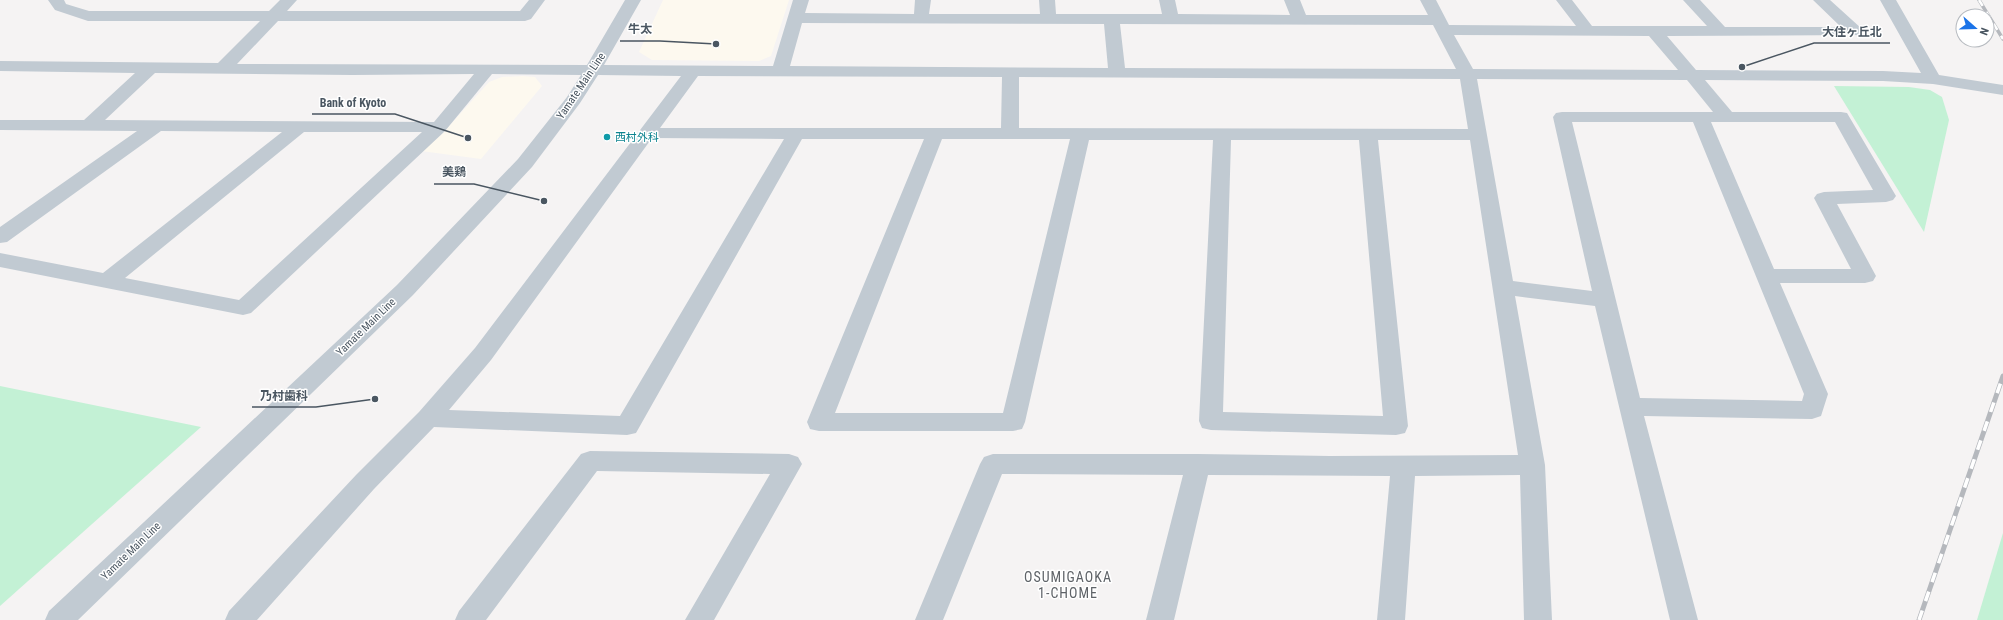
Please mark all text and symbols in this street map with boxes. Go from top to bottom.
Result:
north arrow [1955,8,1995,48]
callout: 牛太 [620,17,660,41]
callout: 大住ヶ丘北 [1814,19,1890,43]
text: 牛太 [628,22,652,36]
text: 大住ヶ丘北 [1822,25,1882,39]
text: N [1977,26,1991,37]
street label: Yamate Main Line [554,50,608,122]
callout: Bank of Kyoto [312,90,395,114]
text: Bank of Kyoto [320,96,386,110]
place label: 西村外科 [615,131,659,144]
marker: 西村外科 [602,132,612,142]
callout: 美鶏 [434,160,474,184]
text: 美鶏 [442,165,466,179]
street label: Yamate Main Line [334,295,398,359]
callout: 乃村歯科 [252,383,316,407]
text: 乃村歯科 [260,389,308,403]
street label: Yamate Main Line [99,519,163,583]
district label: OSUMIGAOKA 1-CHOME [1024,569,1112,601]

